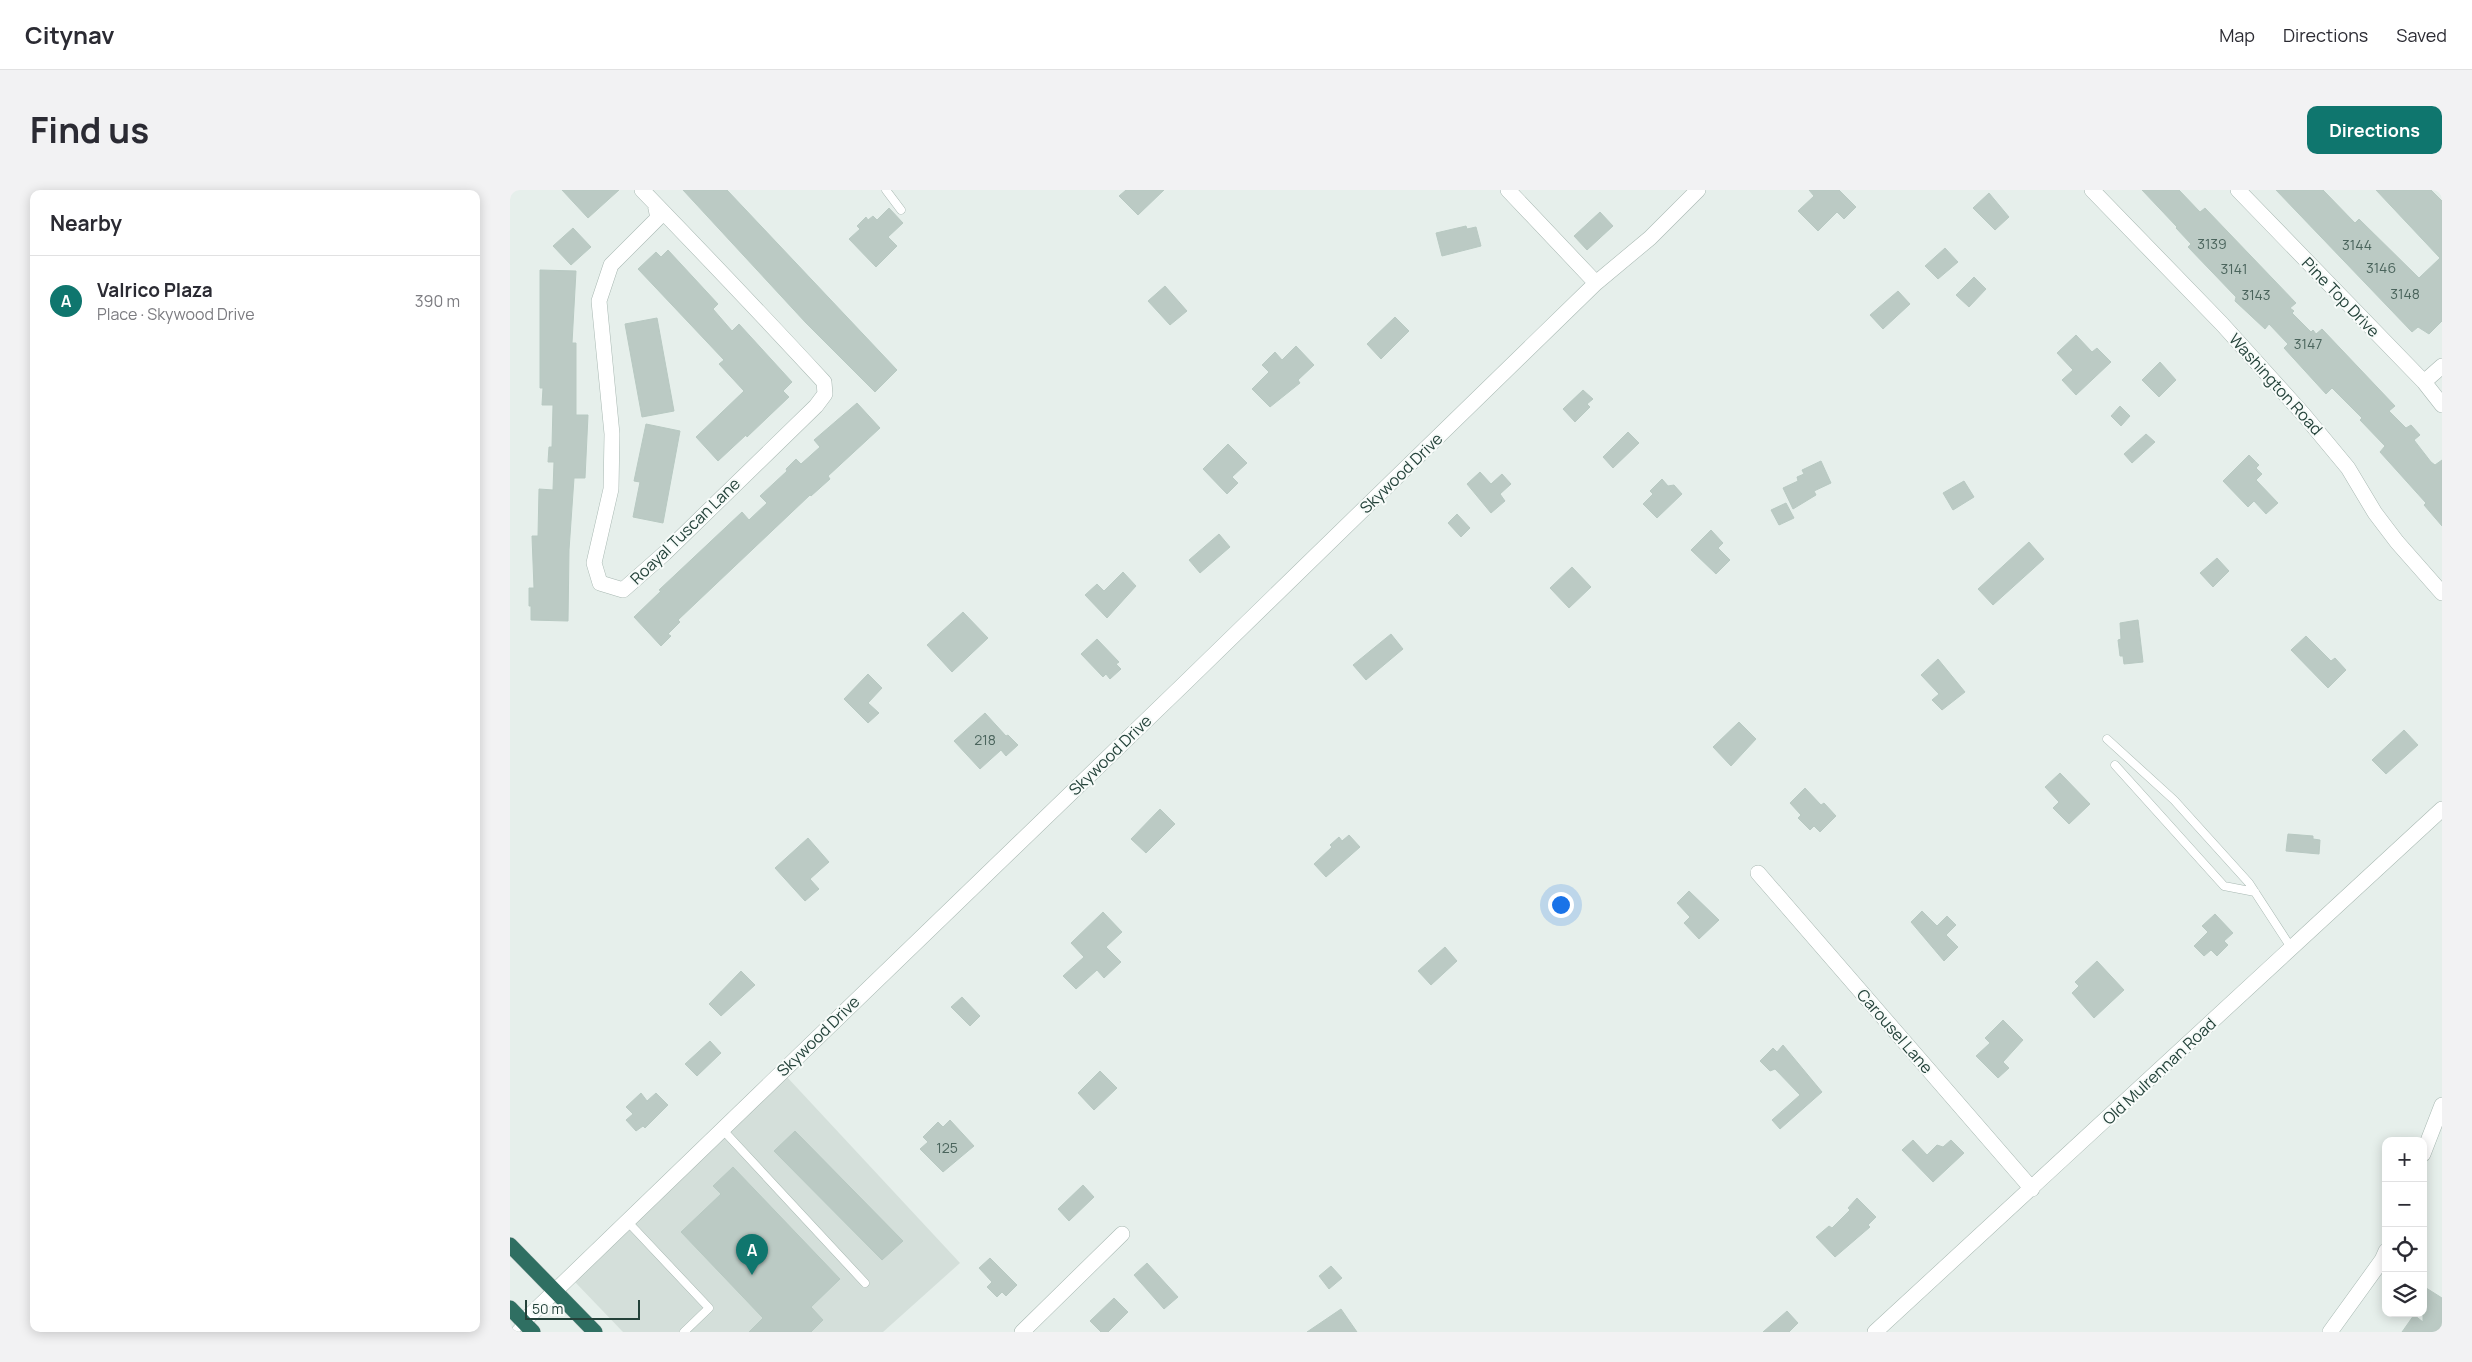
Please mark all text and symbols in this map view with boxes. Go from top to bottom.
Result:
text: Citynav [25,18,115,51]
text: Map [2219,23,2255,47]
text: Directions [2283,23,2368,47]
text: Saved [2396,23,2447,47]
text: Find us [30,106,149,154]
button: Directions [2307,106,2442,154]
text: Nearby [50,209,122,237]
house number: 3139 [2197,234,2227,253]
house number: 3144 [2342,235,2372,254]
street label: Pine Top Drive [2297,252,2385,342]
house number: 3146 [2366,258,2396,277]
house number: 3141 [2221,259,2247,278]
text: Valrico Plaza [97,277,213,303]
house number: 3148 [2390,284,2420,303]
house number: 3143 [2241,285,2271,304]
text: A [61,290,71,312]
text: 390 m [415,290,460,312]
text: Place · Skywood Drive [97,303,255,325]
street label: Washington Road [2224,328,2328,440]
house number: 3147 [2294,334,2322,353]
street label: Skywood Drive [1355,428,1447,518]
street label: Roayal Tuscan Lane [625,473,745,589]
street label: Skywood Drive [1064,710,1156,800]
house number: 218 [974,730,996,749]
your location [1548,892,1574,918]
street label: Carousel Lane [1852,984,1938,1078]
street label: Skywood Drive [772,991,864,1081]
street label: Old Mulrennan Road [2097,1013,2221,1129]
map controls [2382,1137,2427,1317]
button: + [2382,1137,2427,1182]
house number: 125 [936,1138,958,1157]
button: − [2382,1182,2427,1227]
button: locate [2382,1227,2427,1272]
pin: A [736,1234,768,1275]
button: layers [2382,1272,2427,1317]
scale bar [525,1297,640,1320]
text: 50 m [532,1299,563,1318]

